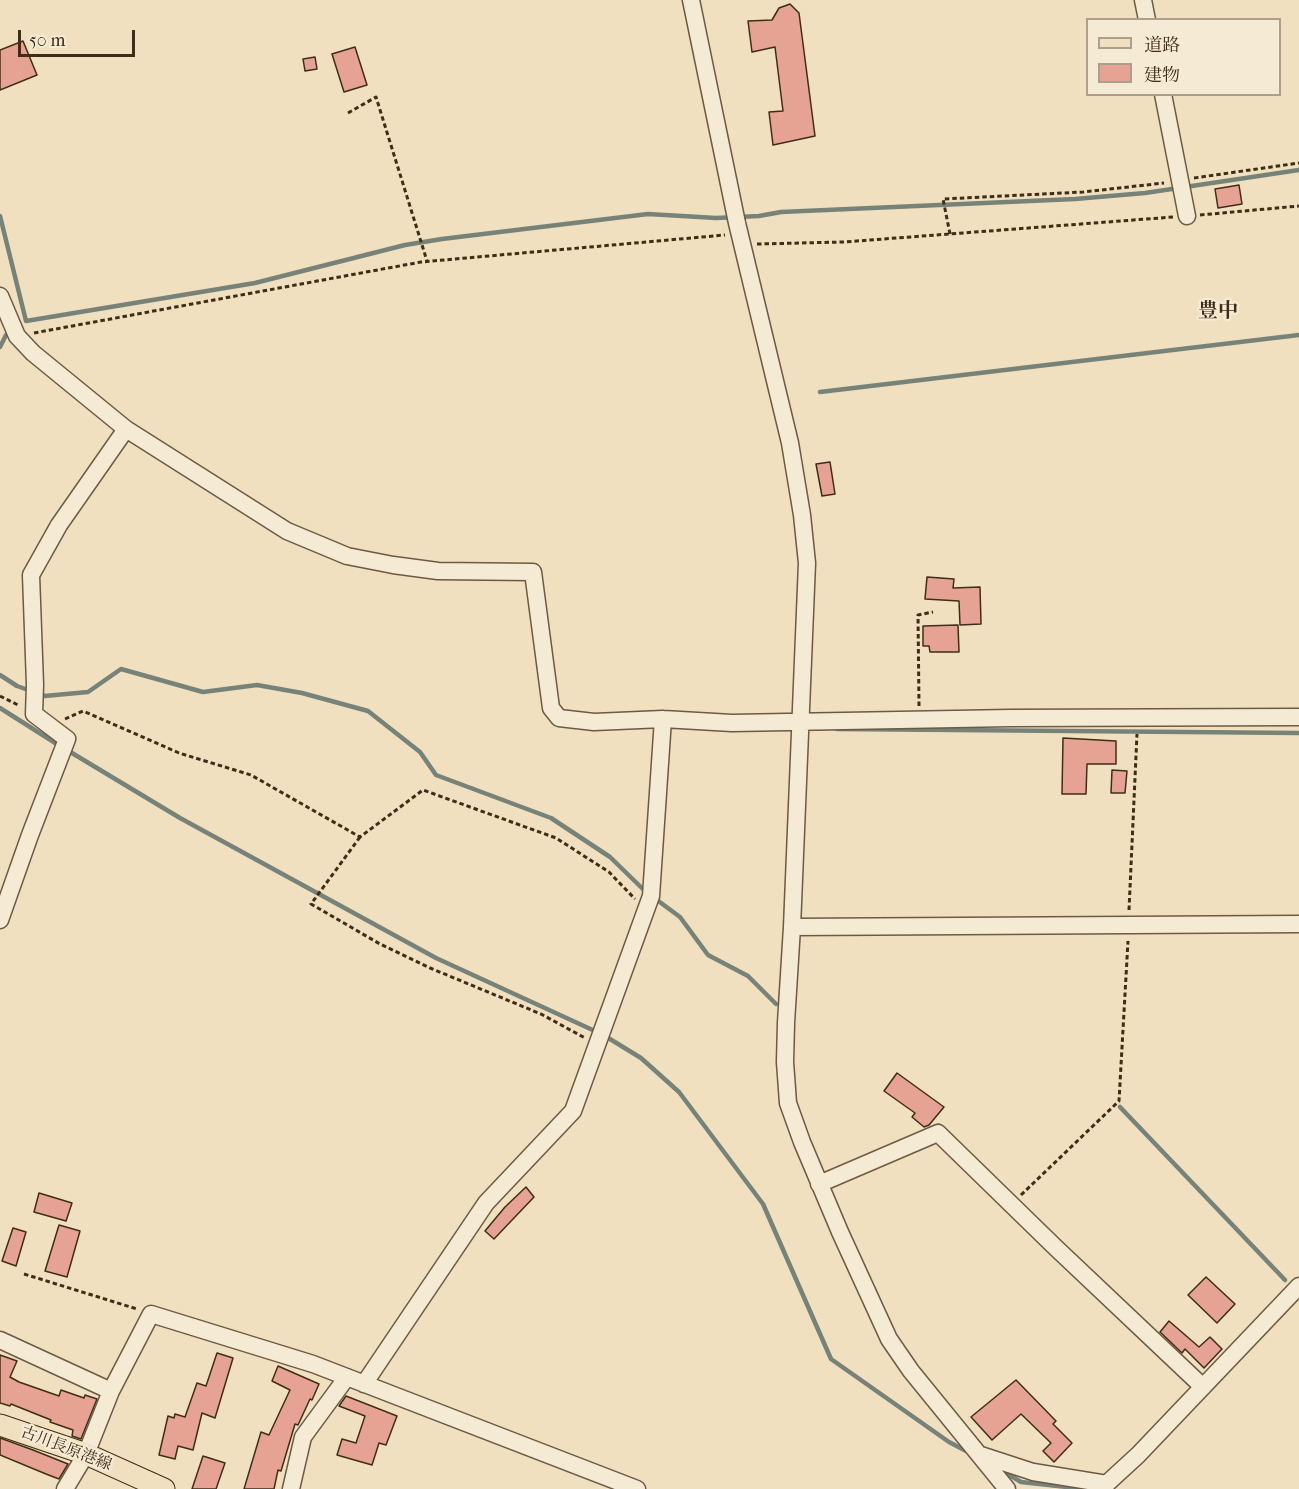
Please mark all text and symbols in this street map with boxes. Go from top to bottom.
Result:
scale bar [21,18,138,56]
legend [1086,18,1281,96]
text: 50 m [29,30,65,51]
text: 道路 [1144,35,1180,56]
text: 建物 [1144,65,1180,86]
district label: 豊中 [1198,300,1238,324]
street label: 古川長原港線 [18,1423,114,1475]

